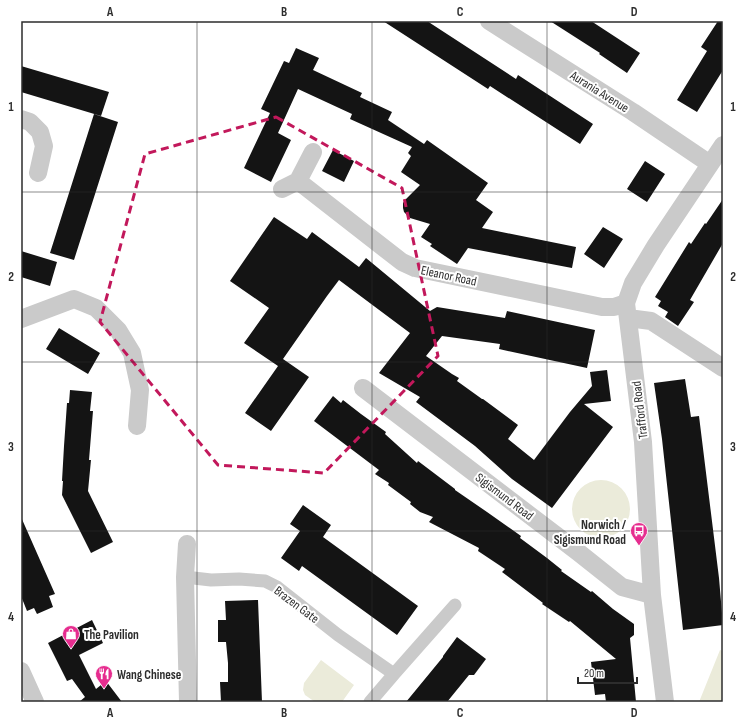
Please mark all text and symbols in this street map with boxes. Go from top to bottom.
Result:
text: A [106,4,114,20]
text: B [281,4,287,20]
text: C [457,4,464,20]
text: D [631,4,638,20]
street label: Aurania Avenue [566,67,632,116]
text: 1 [8,99,14,115]
text: 1 [730,99,736,115]
street label: Eleanor Road [420,262,478,290]
text: 2 [8,269,14,285]
text: 2 [730,269,736,285]
street label: Trafford Road [629,380,651,440]
text: 3 [8,439,14,455]
text: 3 [730,439,736,455]
street label: Sigismund Road [472,470,537,524]
place label: Norwich / Sigismund Road [554,517,627,548]
bus stop icon: Norwich / Sigismund Road [629,521,649,546]
street label: Brazen Gate [271,583,322,627]
text: 4 [8,609,14,625]
text: 4 [730,609,736,625]
shop icon: The Pavilion [61,624,81,649]
place label: The Pavilion [84,627,139,643]
scale bar [578,659,637,685]
restaurant icon: Wang Chinese [94,664,114,689]
text: 20 m [584,666,604,681]
place label: Wang Chinese [117,667,182,683]
text: A [106,705,114,721]
text: B [281,705,287,721]
text: C [457,705,464,721]
text: D [631,705,638,721]

